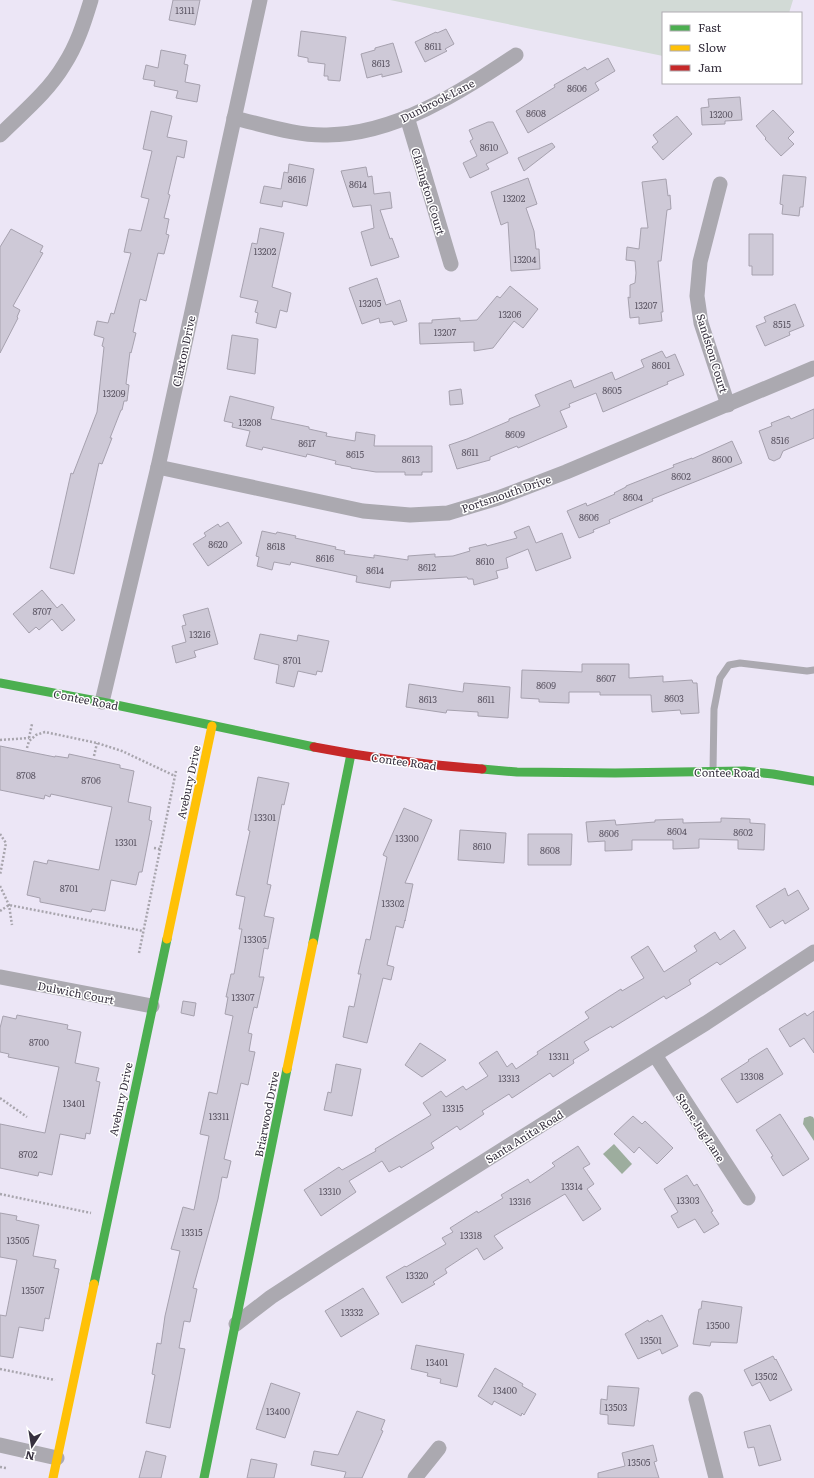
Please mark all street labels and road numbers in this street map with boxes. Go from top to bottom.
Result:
street label: Dunbrook Lane [397,74,477,126]
street label: Clarington Court [408,145,450,237]
street label: Sandston Court [693,311,733,395]
street label: Claxton Drive [168,314,198,388]
street label: Portsmouth Drive [459,470,553,516]
street label: Contee Road [52,685,120,713]
street label: Avebury Drive [172,743,204,820]
street label: Contee Road [370,749,438,774]
street label: Contee Road [694,763,760,781]
street label: Dulwich Court [36,977,116,1007]
street label: Avebury Drive [104,1060,136,1137]
street label: Briarwood Drive [250,1069,282,1158]
street label: Stone Jug Lane [673,1089,729,1165]
street label: Santa Anita Road [482,1105,566,1166]

